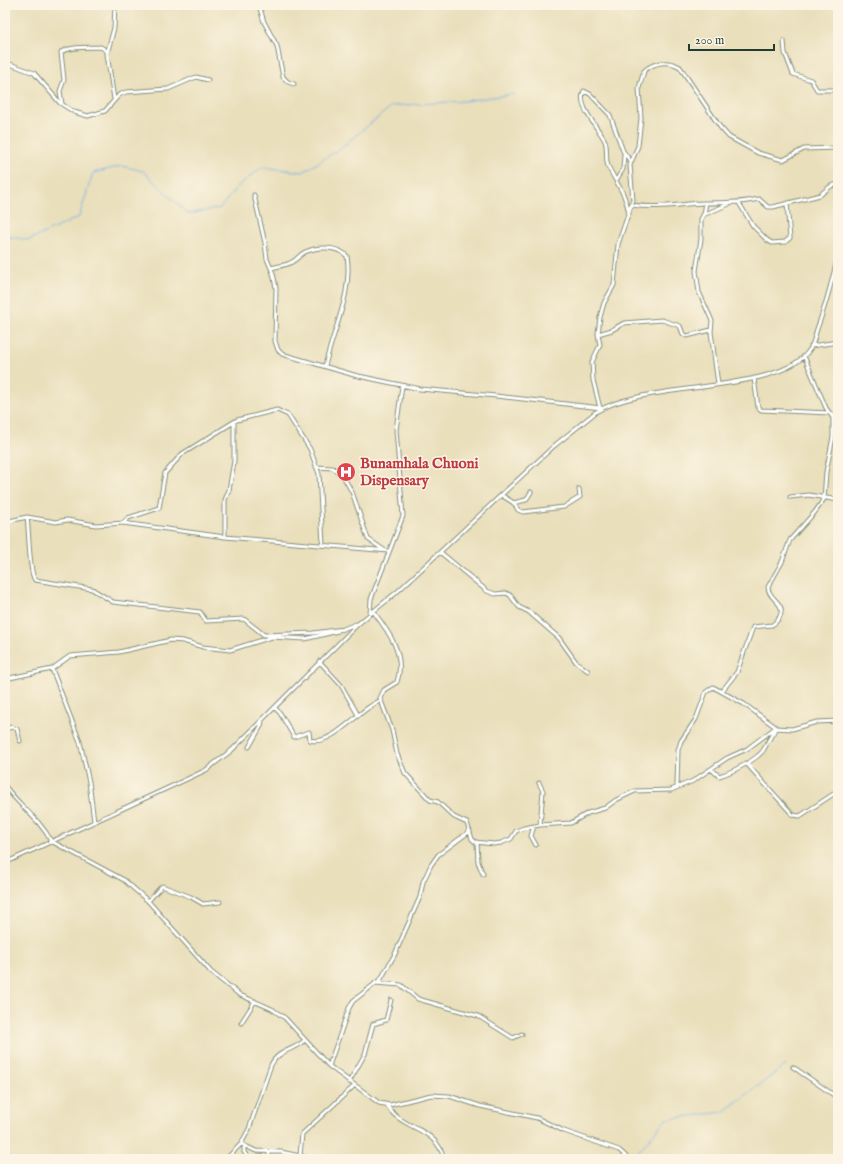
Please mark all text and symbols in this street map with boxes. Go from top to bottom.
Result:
scale bar [689,26,774,52]
text: 200 m [695,33,724,48]
place label: Bunamhala Chuoni Dispensary [360,454,478,490]
hospital icon: Bunamhala Chuoni Dispensary [335,461,357,483]

